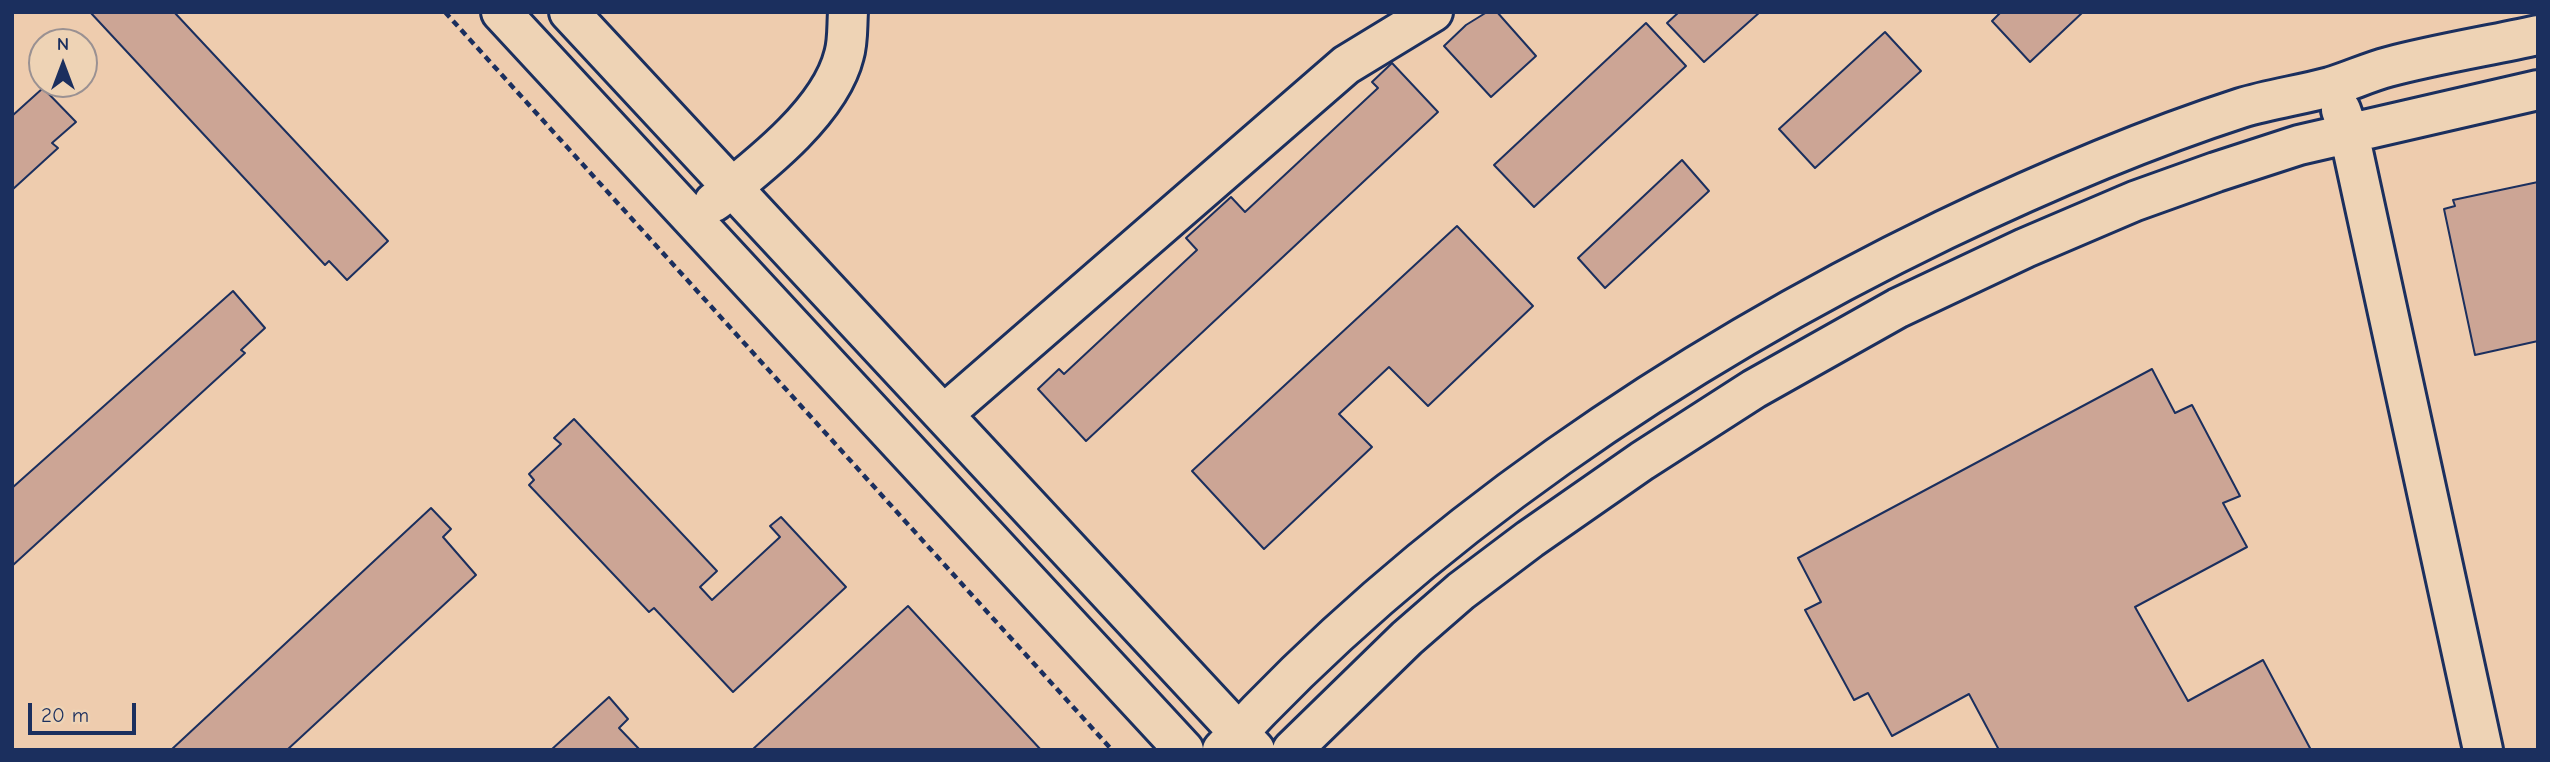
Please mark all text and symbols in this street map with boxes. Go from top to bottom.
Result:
north arrow [28,28,98,98]
text: N [57,33,69,55]
scale bar [32,688,140,732]
text: 20 m [41,703,89,727]

